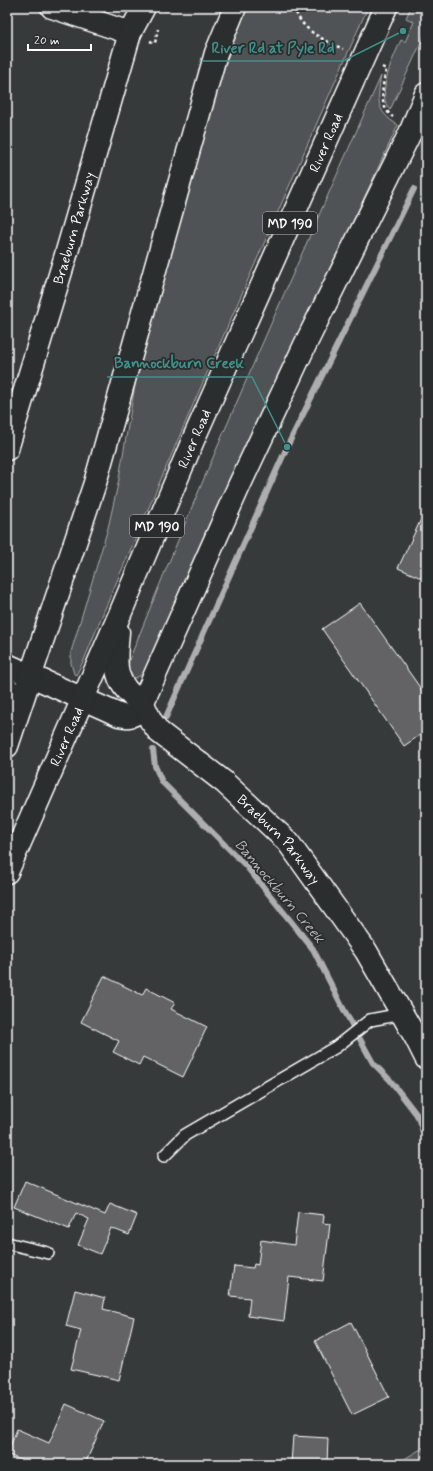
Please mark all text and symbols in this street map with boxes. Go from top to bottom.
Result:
scale bar [28,26,91,52]
text: 20 m [34,33,60,49]
callout: River Rd at Pyle Rd [202,34,343,61]
text: River Rd at Pyle Rd [211,39,335,59]
street label: River Road [306,111,347,175]
street label: Braeburn Parkway [50,170,99,286]
road number: MD 190 [263,212,317,234]
callout: Bannockburn Creek [107,350,252,377]
text: Bannockburn Creek [114,354,245,374]
street label: River Road [174,407,216,471]
road number: MD 190 [130,515,184,537]
street label: River Road [46,705,88,769]
street label: Braeburn Parkway [233,791,324,888]
water label: Bannockburn Creek [230,835,329,948]

